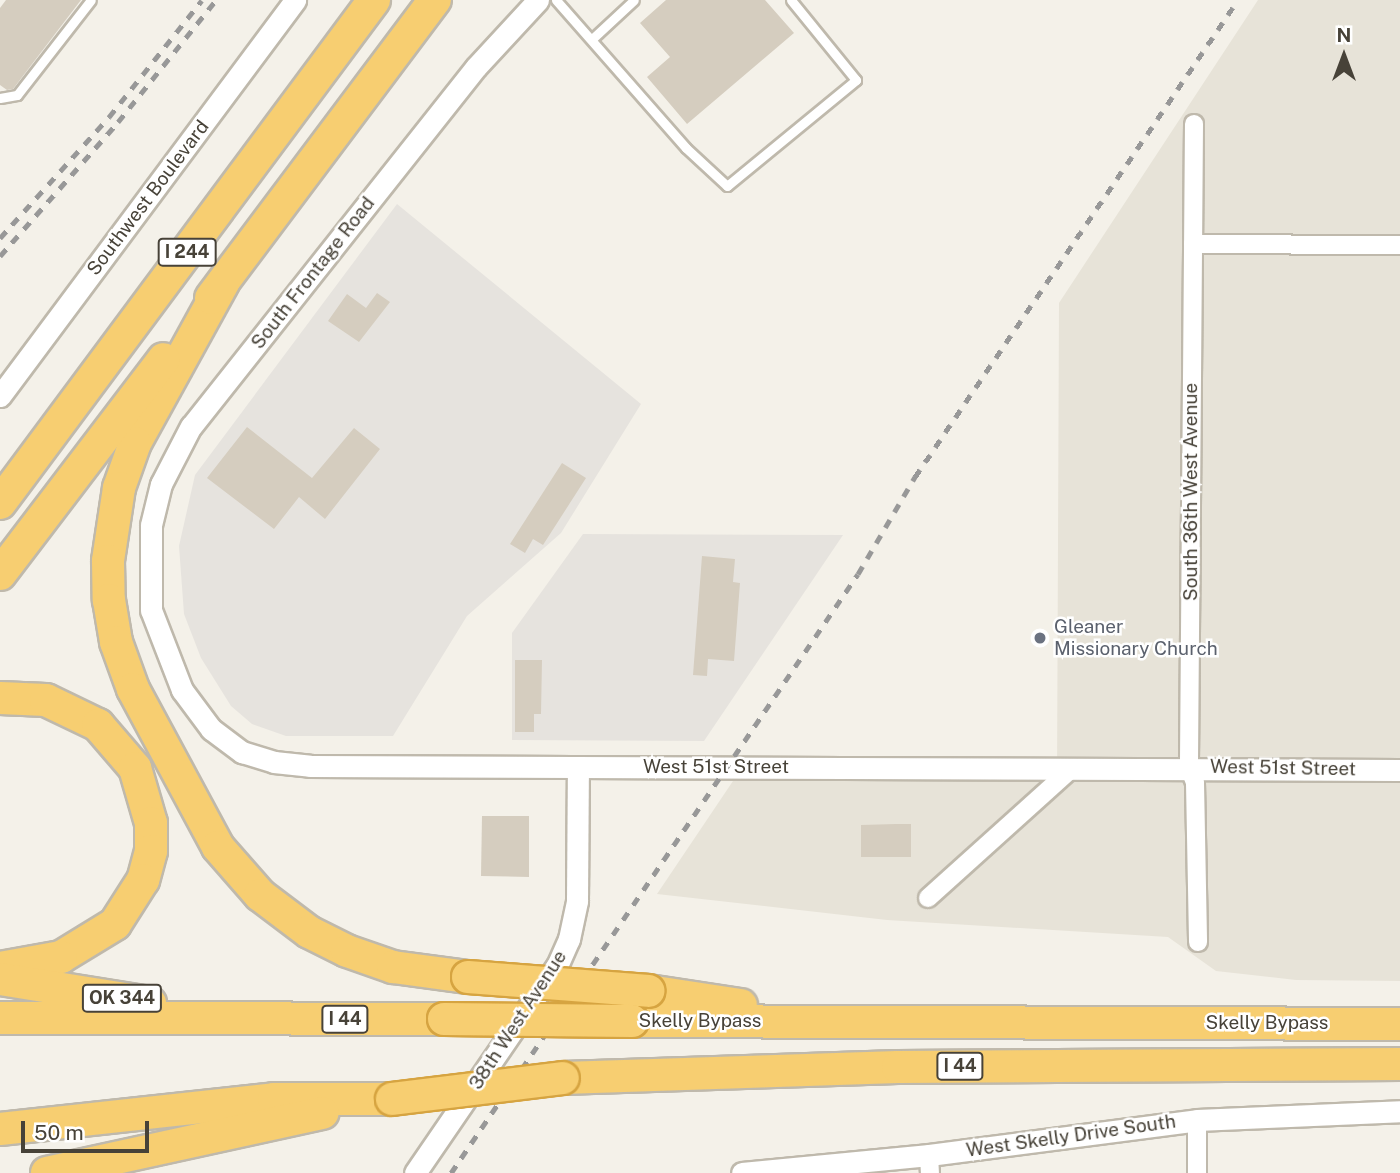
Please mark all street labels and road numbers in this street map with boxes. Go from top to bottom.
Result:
street label: Southwest Boulevard [82,116,214,280]
street label: South Frontage Road [246,192,380,354]
road number: I 244 [157,238,217,266]
street label: South 36th West Avenue [1180,383,1202,601]
street label: West 51st Street [1210,755,1356,781]
street label: West 51st Street [643,756,789,778]
street label: 38th West Avenue [464,946,572,1094]
road number: OK 344 [82,984,162,1013]
road number: I 44 [320,1004,370,1034]
street label: Skelly Bypass [639,1010,761,1032]
street label: Skelly Bypass [1206,1012,1328,1034]
road number: I 44 [936,1051,984,1080]
street label: West Skelly Drive South [965,1110,1177,1162]

